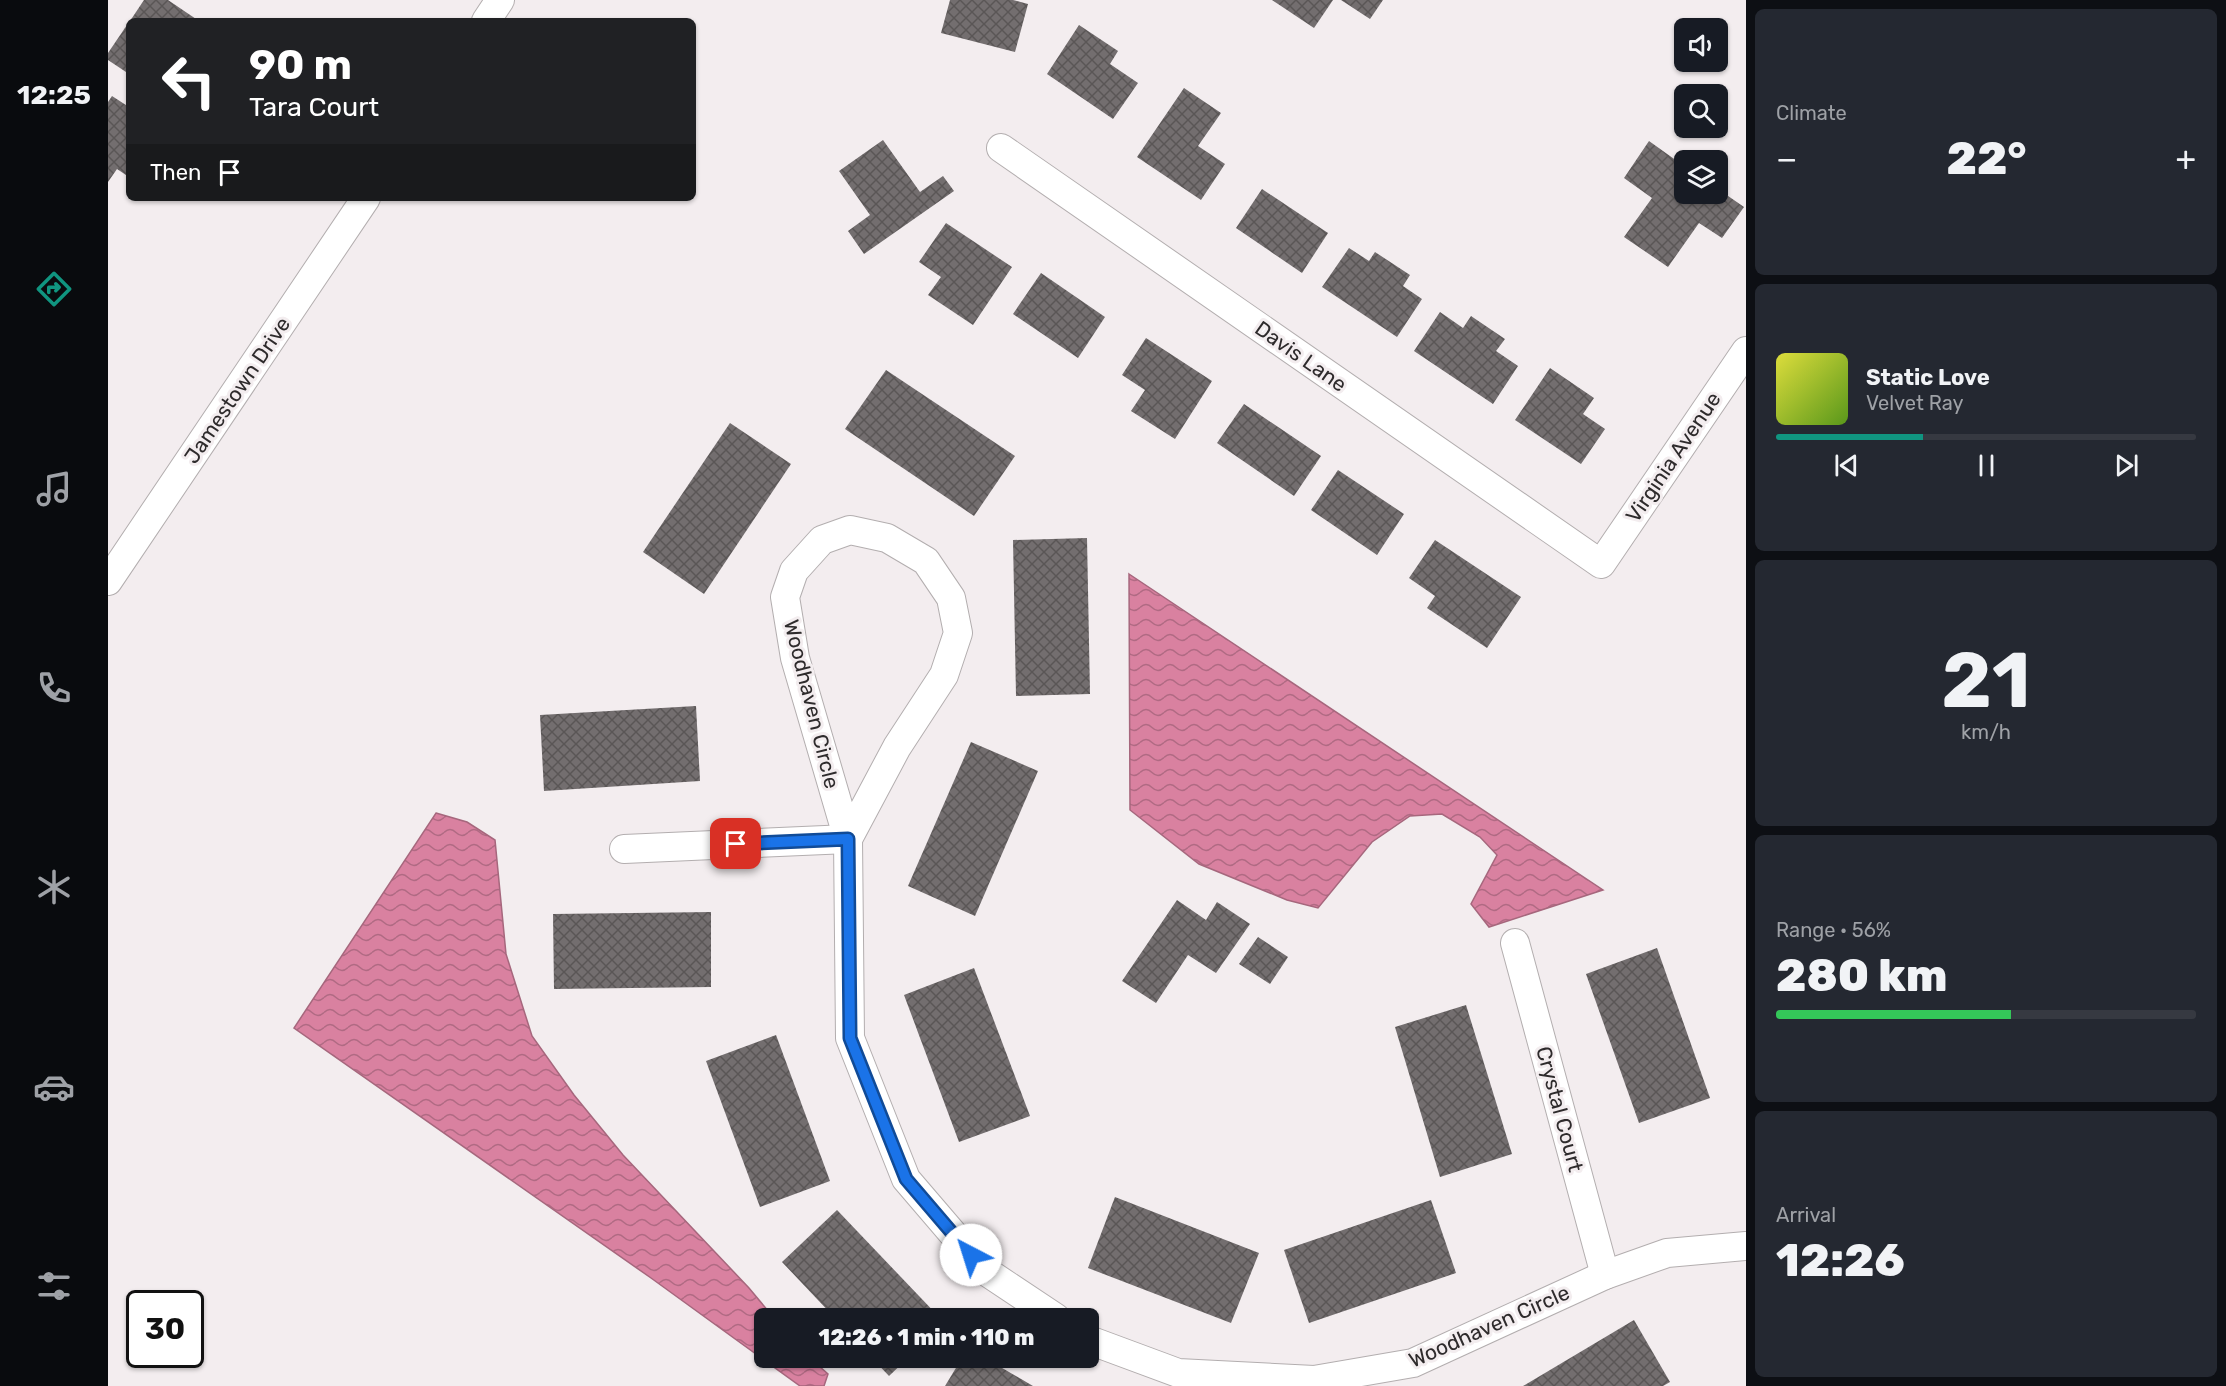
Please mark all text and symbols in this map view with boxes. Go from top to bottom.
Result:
map controls [1674,18,1728,204]
button: sound [1674,18,1728,72]
text: 90 m [249,40,352,90]
icon: left [150,42,228,120]
text: 12:25 [17,79,91,111]
button: search [1674,84,1728,138]
text: Tara Court [249,91,379,123]
text: Climate [1776,101,1847,125]
text: 22° [1947,132,2026,185]
text: − [1776,139,1797,178]
text: + [2175,139,2196,178]
button: layers [1674,150,1728,204]
icon: arrive [213,156,246,189]
text: Then [150,159,201,186]
icon: directions [33,268,75,310]
street label: Jamestown Drive [179,312,295,468]
street label: Davis Lane [1250,315,1352,397]
text: Static Love [1866,364,1990,391]
street label: Virginia Avenue [1620,387,1726,527]
text: Velvet Ray [1866,391,1964,415]
icon: previous [1830,449,1863,482]
icon: pause [1970,449,2003,482]
icon: next [2110,449,2143,482]
icon: music [33,468,75,510]
street label: Woodhaven Circle [779,617,845,791]
text: 21 [1941,634,2031,727]
icon: phone [33,667,75,709]
text: km/h [1961,720,2011,744]
pin [710,818,761,869]
icon: arrive [719,827,752,860]
icon: climate [33,866,75,908]
text: Range · 56% [1776,918,1891,942]
text: 280 km [1776,949,1948,1002]
street label: Crystal Court [1531,1044,1589,1174]
icon: car [33,1066,75,1108]
text: Arrival [1776,1203,1836,1227]
position arrow [939,1223,1003,1287]
text: 12:26 [1776,1234,1905,1287]
icon: filters [33,1265,75,1307]
street label: Woodhaven Circle [1405,1279,1573,1373]
speed limit sign: 30 [126,1290,204,1368]
text: 12:26 · 1 min · 110 m [819,1324,1034,1351]

